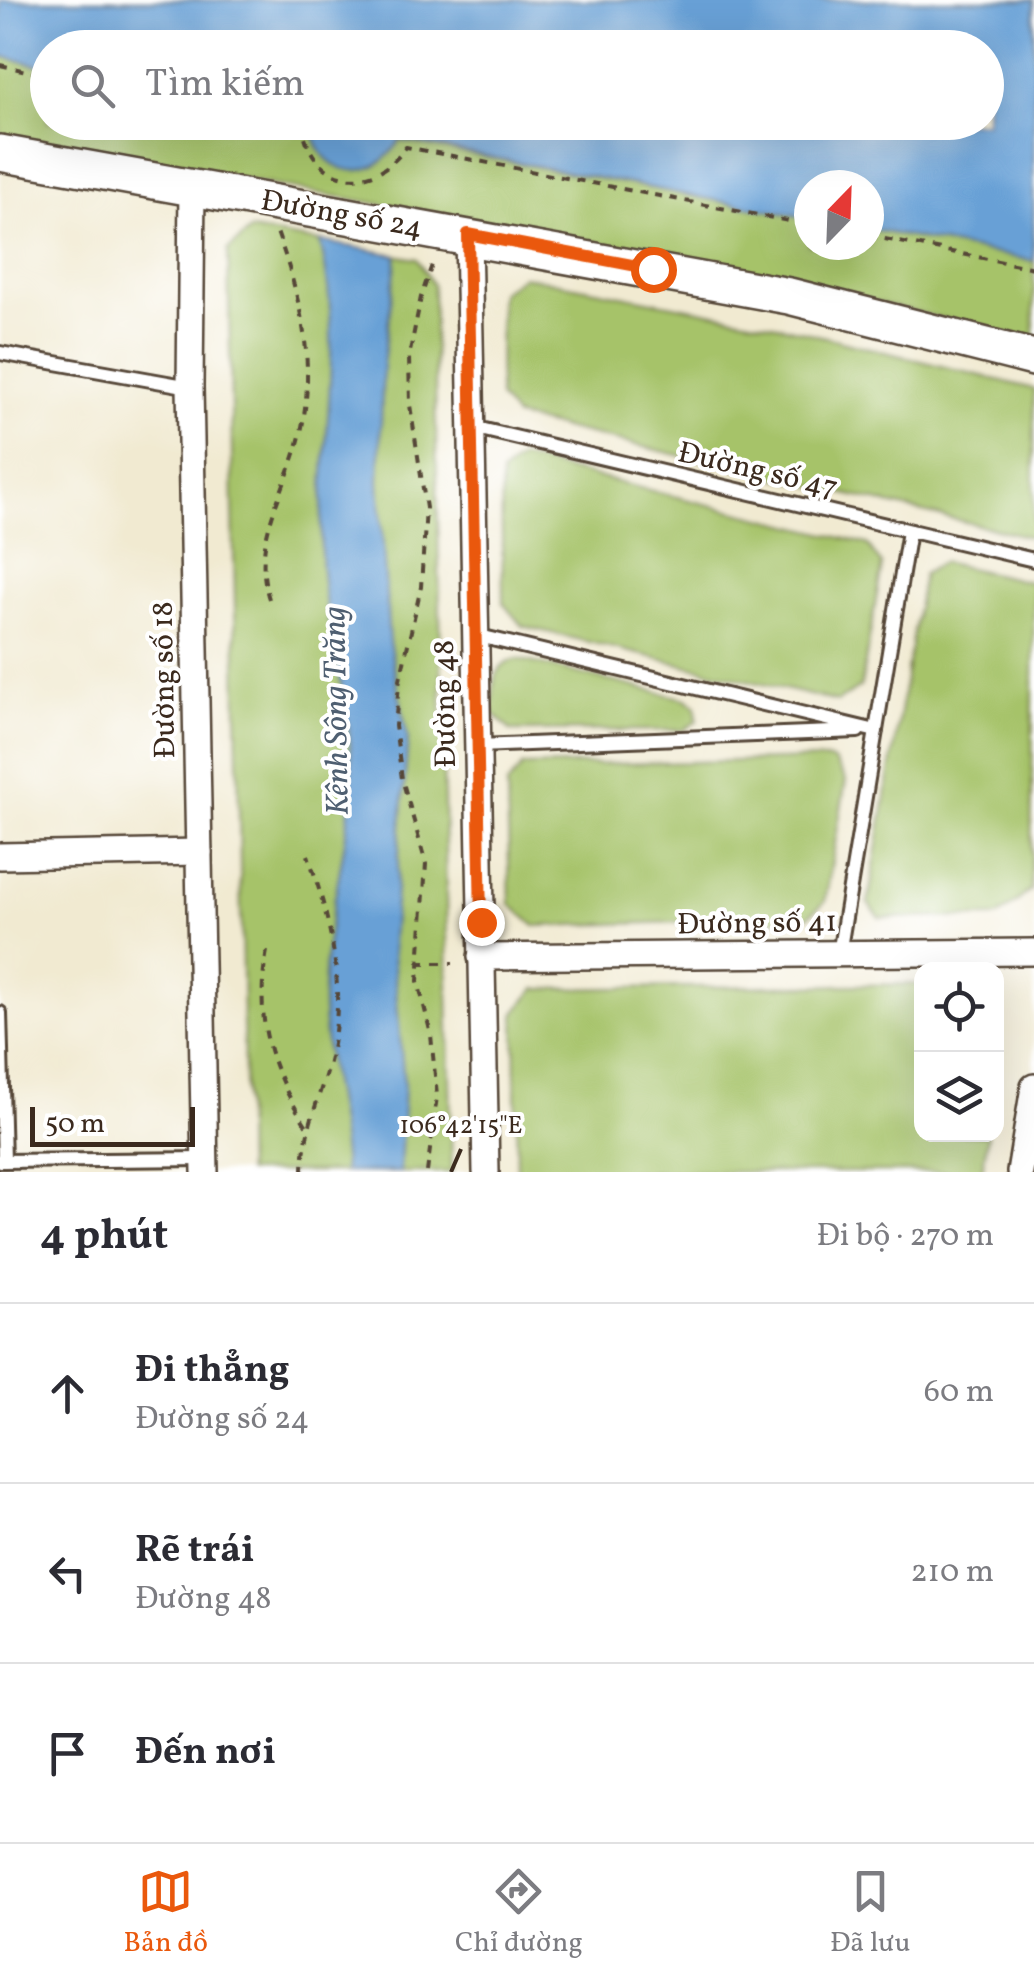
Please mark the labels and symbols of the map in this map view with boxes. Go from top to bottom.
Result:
north arrow [794,170,884,260]
street label: Đường số 24 [258,180,426,250]
route start [631,247,677,293]
street label: Đường số 47 [674,432,842,510]
street label: Đường số 18 [143,601,187,759]
water label: Kênh Sông Trăng [314,606,362,816]
street label: Đường 48 [424,640,468,768]
route end [459,900,505,946]
street label: Đường số 41 [677,902,837,946]
scale bar [30,1102,195,1146]
text: 106°42'15"E [399,1109,523,1144]

